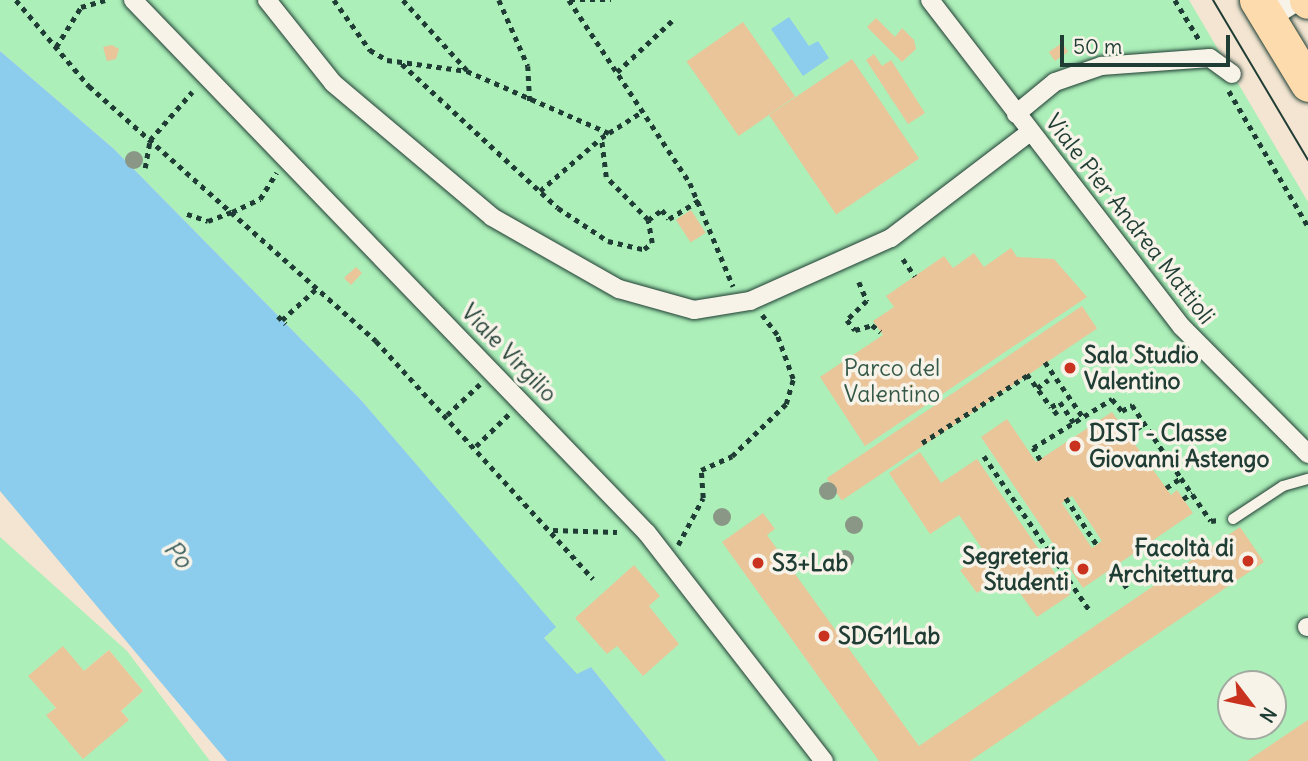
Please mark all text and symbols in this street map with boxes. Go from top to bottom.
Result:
scale bar [1063,21,1233,65]
text: 50 m [1073,33,1122,60]
street label: Viale Pier Andrea Mattioli [1039,109,1221,329]
street label: Viale Virgilio [455,298,563,408]
place label: Sala Studio Valentino [1084,341,1199,395]
park label: Parco del Valentino [844,354,940,408]
marker: Sala Studio Valentino [1062,360,1078,376]
place label: DIST - Classe Giovanni Astengo [1089,419,1269,473]
marker: DIST - Classe Giovanni Astengo [1067,438,1083,454]
water label: Po [158,534,198,574]
place label: Facoltà di Architettura [1109,534,1234,588]
place label: Segreteria Studenti [962,542,1069,596]
place label: S3+Lab [772,549,848,577]
marker: Facoltà di Architettura [1240,553,1256,569]
marker: S3+Lab [750,555,766,571]
marker: Segreteria Studenti [1075,561,1091,577]
place label: SDG11Lab [838,622,940,650]
marker: SDG11Lab [816,628,832,644]
north arrow [1217,670,1287,740]
text: N [1254,703,1282,727]

